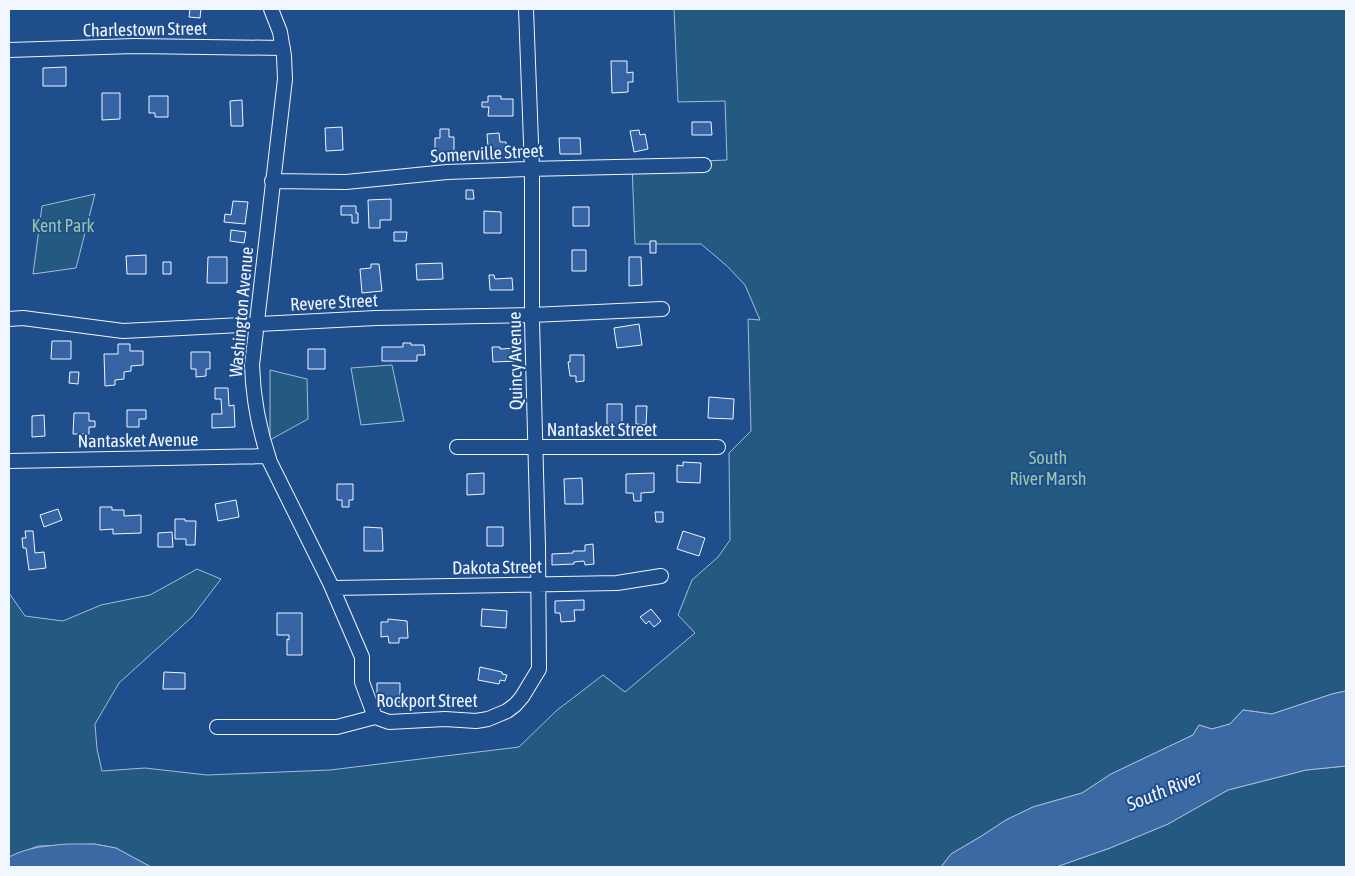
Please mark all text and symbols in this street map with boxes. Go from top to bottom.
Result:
street label: Charlestown Street [83,17,207,41]
street label: Somerville Street [430,140,544,166]
park label: Kent Park [31,215,95,236]
street label: Washington Avenue [225,246,257,378]
street label: Revere Street [290,289,378,315]
street label: Quincy Avenue [504,312,526,410]
street label: Nantasket Street [547,419,657,440]
street label: Nantasket Avenue [77,428,199,452]
park label: South River Marsh [1009,447,1087,489]
street label: Dakota Street [452,556,542,578]
street label: Rockport Street [376,690,478,711]
water label: South River [1122,764,1206,815]

